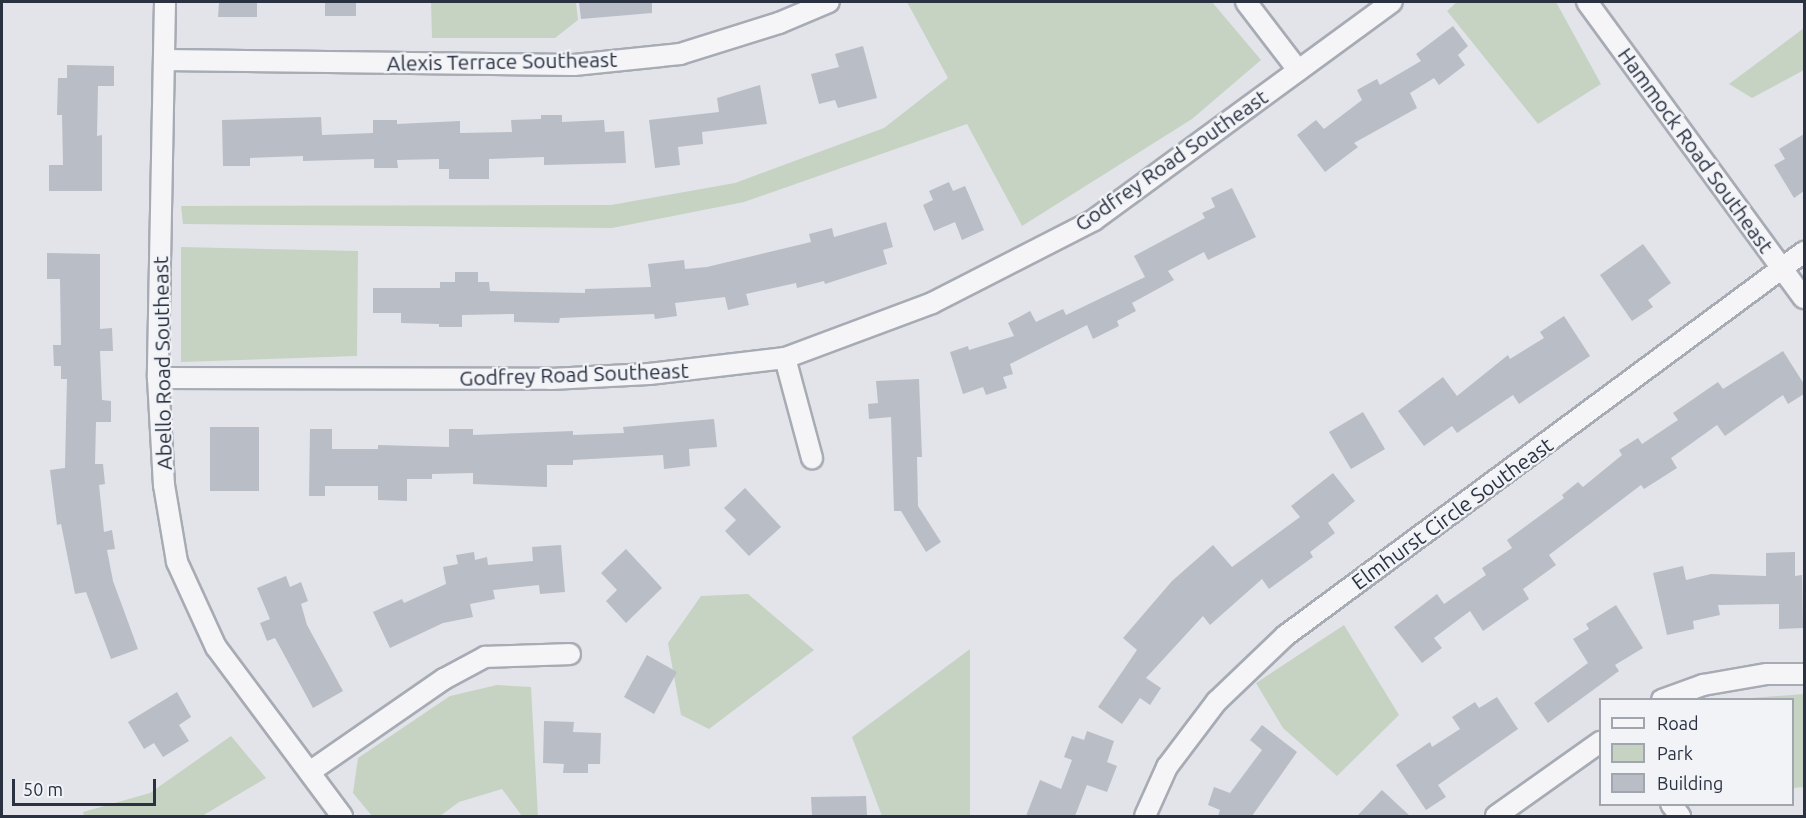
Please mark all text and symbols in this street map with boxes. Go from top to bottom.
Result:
street label: Hammock Road Southeast [1613,42,1779,258]
street label: Alexis Terrace Southeast [386,46,618,76]
street label: Godfrey Road Southeast [1070,84,1272,236]
street label: Abello Road Southeast [148,256,176,470]
street label: Godfrey Road Southeast [459,357,689,391]
street label: Elmhurst Circle Southeast [1347,432,1557,594]
legend [1599,698,1794,806]
text: Road [1657,713,1699,733]
text: Park [1657,743,1693,763]
scale bar [15,767,159,805]
text: Building [1657,773,1723,793]
text: 50 m [23,779,63,799]

